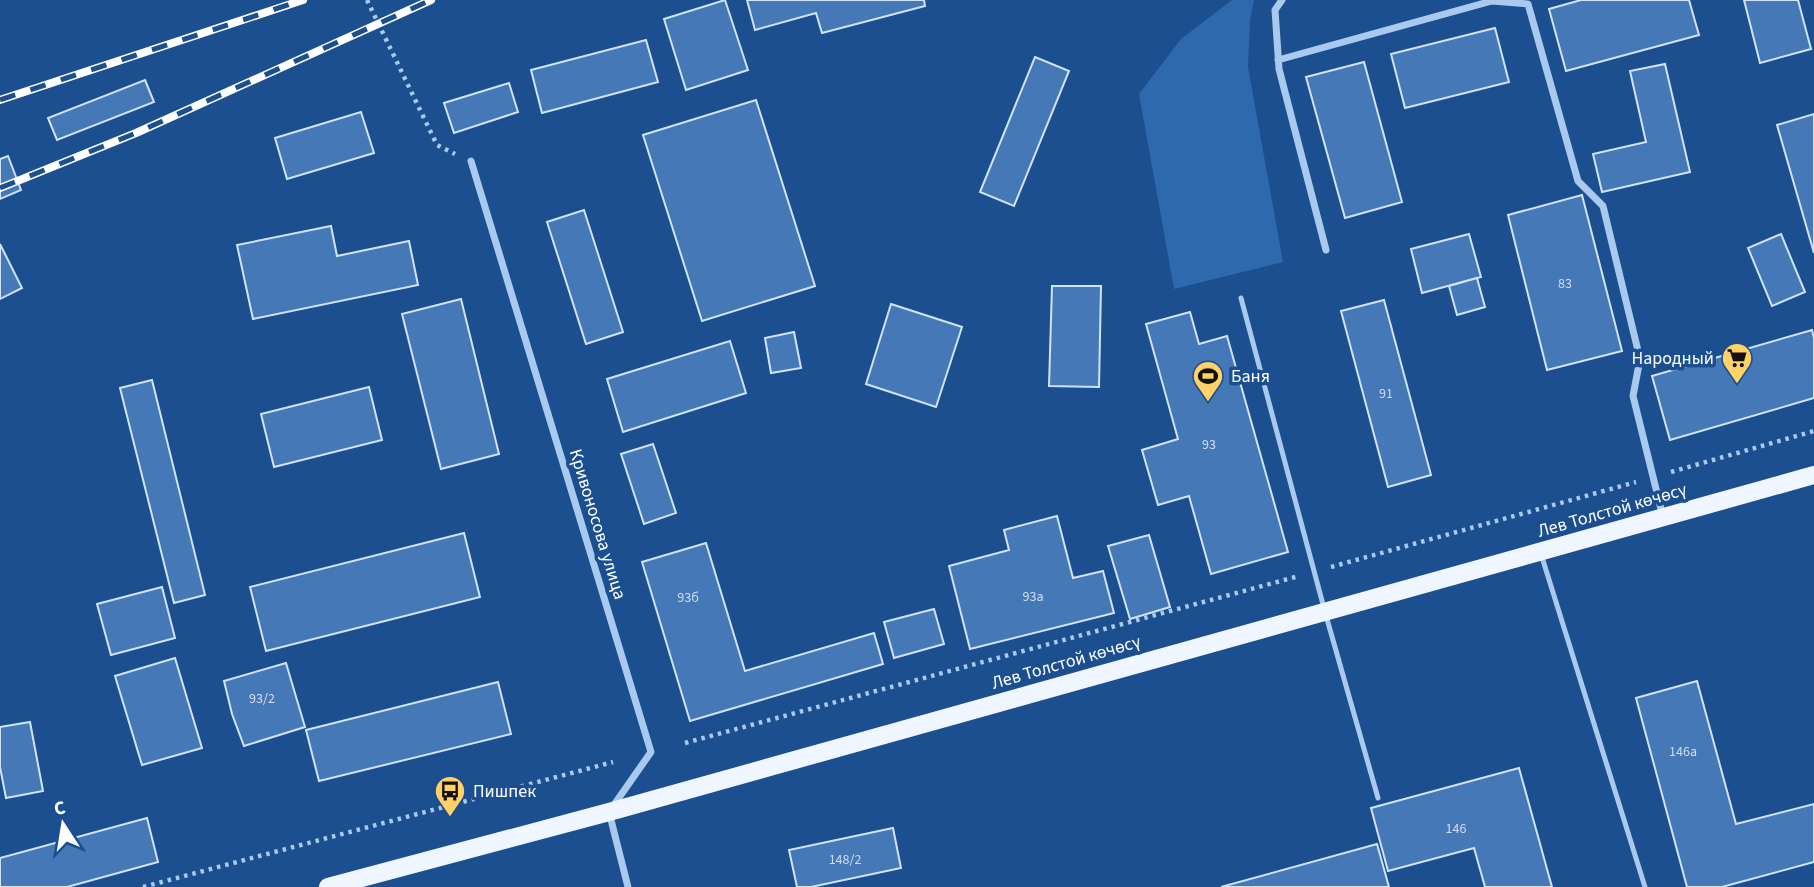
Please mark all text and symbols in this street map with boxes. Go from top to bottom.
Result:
house number: 83 [1558,274,1572,294]
supermarket icon: Народный [1720,341,1754,385]
place label: Народный [1631,346,1714,371]
sports icon: Баня [1191,359,1225,403]
place label: Баня [1231,364,1270,389]
house number: 91 [1379,384,1393,404]
house number: 93 [1202,435,1216,455]
street label: Кривоносова улица [563,446,632,602]
street label: Лев Толстой көчөсү [1534,477,1690,544]
house number: 93а [1023,587,1043,607]
house number: 93б [677,588,699,608]
street label: Лев Толстой көчөсү [988,629,1144,696]
house number: 93/2 [249,689,275,709]
house number: 146а [1669,742,1697,762]
bus stop icon: Пишпек [433,774,467,818]
place label: Пишпек [473,779,536,804]
north arrow [28,789,98,859]
text: С [52,794,68,823]
house number: 146 [1446,819,1466,839]
house number: 148/2 [829,850,861,870]

